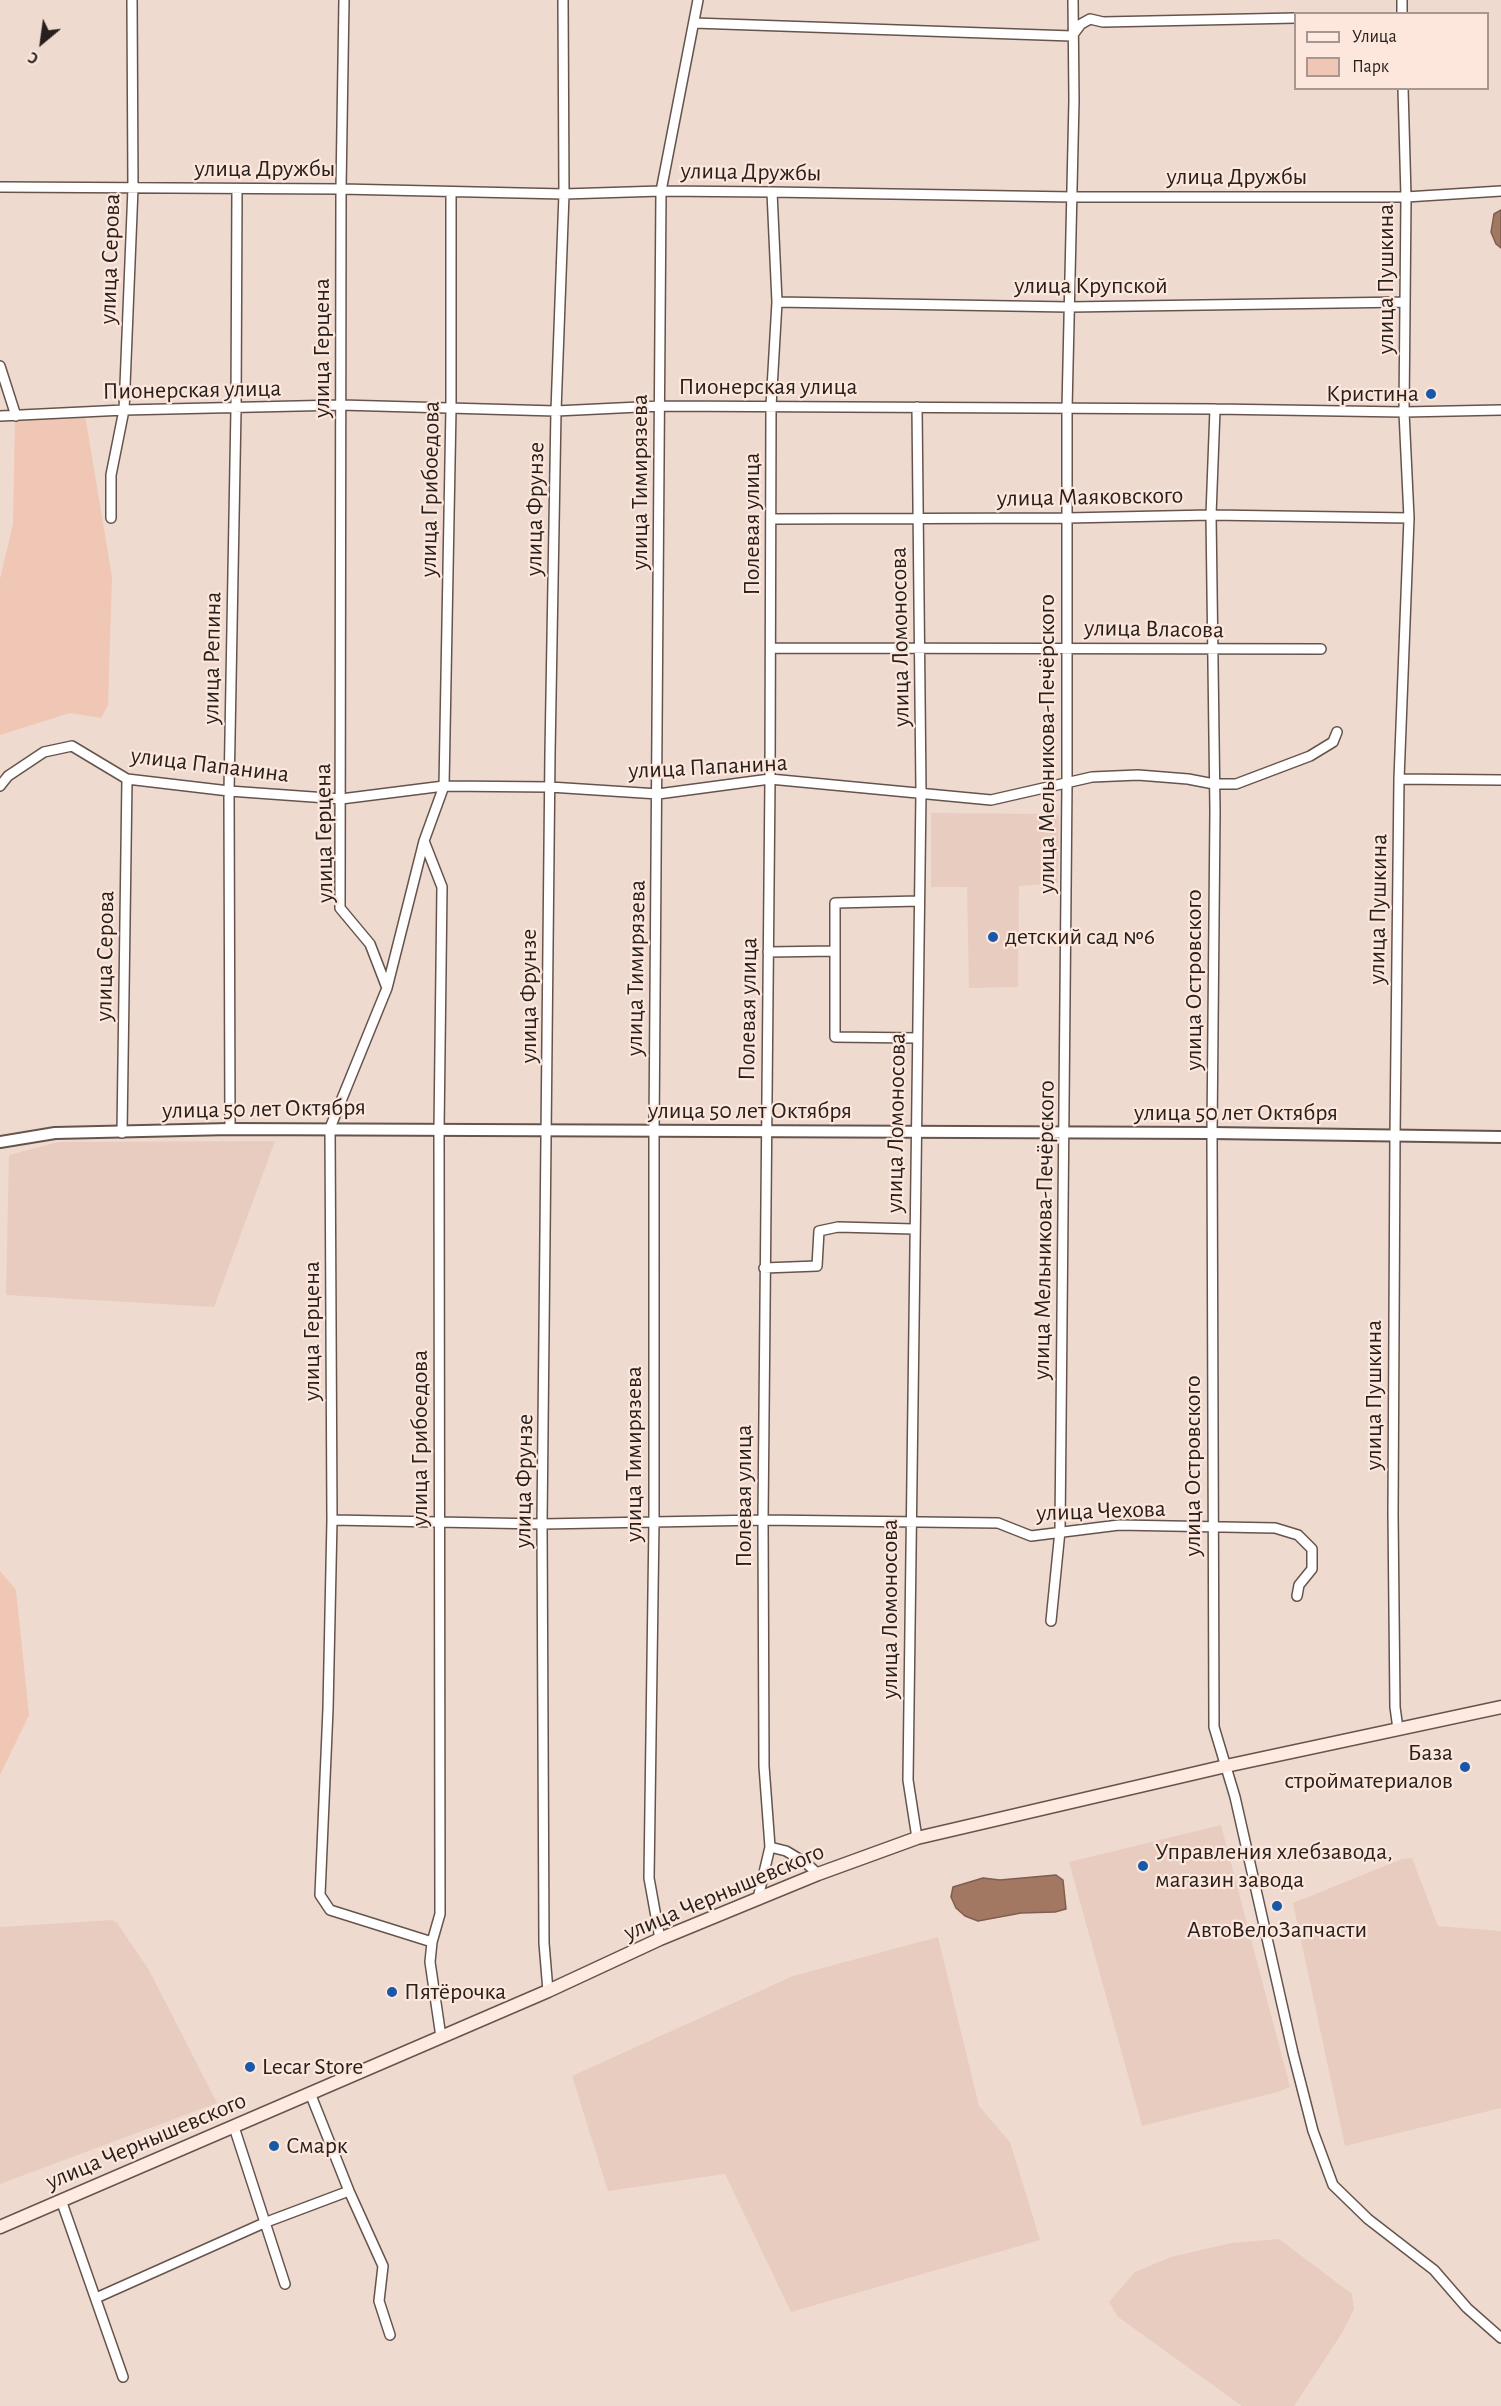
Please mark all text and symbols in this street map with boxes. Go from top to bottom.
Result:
north arrow [12,12,72,72]
legend [1294,12,1489,90]
text: Улица [1352,28,1397,46]
text: С [26,49,41,67]
text: Парк [1352,58,1389,76]
street label: улица Дружбы [195,155,335,183]
street label: улица Дружбы [680,156,822,188]
street label: улица Дружбы [1167,163,1307,191]
street label: улица Серова [93,193,127,325]
street label: улица Пушкина [1372,204,1400,354]
street label: улица Крупской [1014,272,1168,300]
street label: улица Герцена [308,278,336,418]
street label: Пионерская улица [679,373,857,401]
street label: Пионерская улица [102,374,282,406]
place label: Кристина [1326,380,1419,408]
marker: Кристина [1424,387,1438,401]
street label: улица Тимирязева [626,394,654,570]
street label: улица Грибоедова [414,401,446,577]
street label: улица Фрунзе [519,442,551,576]
street label: Полевая улица [738,452,766,596]
street label: улица Маяковского [997,481,1183,513]
street label: улица Ломоносова [884,547,916,727]
street label: улица Репина [196,591,228,725]
street label: улица Мельникова-Печёрского [1033,594,1061,894]
street label: улица Власова [1084,613,1224,645]
street label: улица Папанина [129,741,291,789]
street label: улица Папанина [628,748,788,786]
street label: улица Герцена [308,763,340,903]
street label: улица Пушкина [1362,833,1394,985]
street label: улица Тимирязева [620,880,652,1056]
street label: улица Островского [1180,889,1208,1071]
street label: улица Серова [89,890,121,1022]
place label: детский сад №6 [1005,923,1155,951]
street label: улица Фрунзе [515,929,543,1063]
marker: детский сад №6 [986,930,1000,944]
street label: Полевая улица [732,937,764,1081]
street label: улица Ломоносова [880,1033,912,1213]
street label: улица Мельникова-Печёрского [1027,1080,1061,1380]
street label: улица 50 лет Октября [162,1093,366,1125]
street label: улица 50 лет Октября [648,1097,852,1125]
street label: улица 50 лет Октября [1134,1099,1338,1127]
street label: улица Герцена [298,1261,326,1401]
street label: улица Пушкина [1360,1320,1388,1470]
street label: улица Грибоедова [406,1350,434,1526]
street label: улица Тимирязева [620,1366,648,1542]
street label: улица Островского [1179,1375,1207,1557]
street label: улица Фрунзе [508,1414,540,1548]
street label: Полевая улица [730,1424,758,1568]
street label: улица Чехова [1036,1494,1166,1528]
street label: улица Ломоносова [876,1519,904,1699]
place label: База стройматериалов [1284,1739,1453,1795]
marker: База стройматериалов [1458,1760,1472,1774]
street label: улица Чернышевского [619,1837,829,1947]
place label: Управления хлебзавода, магазин завода [1155,1838,1393,1894]
marker: Управления хлебзавода, магазин завода [1136,1859,1150,1873]
marker: АвтоВелоЗапчасти [1270,1899,1284,1913]
place label: АвтоВелоЗапчасти [1187,1916,1367,1944]
place label: Пятёрочка [404,1978,506,2006]
marker: Пятёрочка [385,1985,399,1999]
place label: Lecar Store [262,2053,363,2081]
marker: Lecar Store [243,2060,257,2074]
street label: улица Чернышевского [41,2086,251,2196]
place label: Смарк [286,2132,348,2160]
marker: Смарк [267,2139,281,2153]

